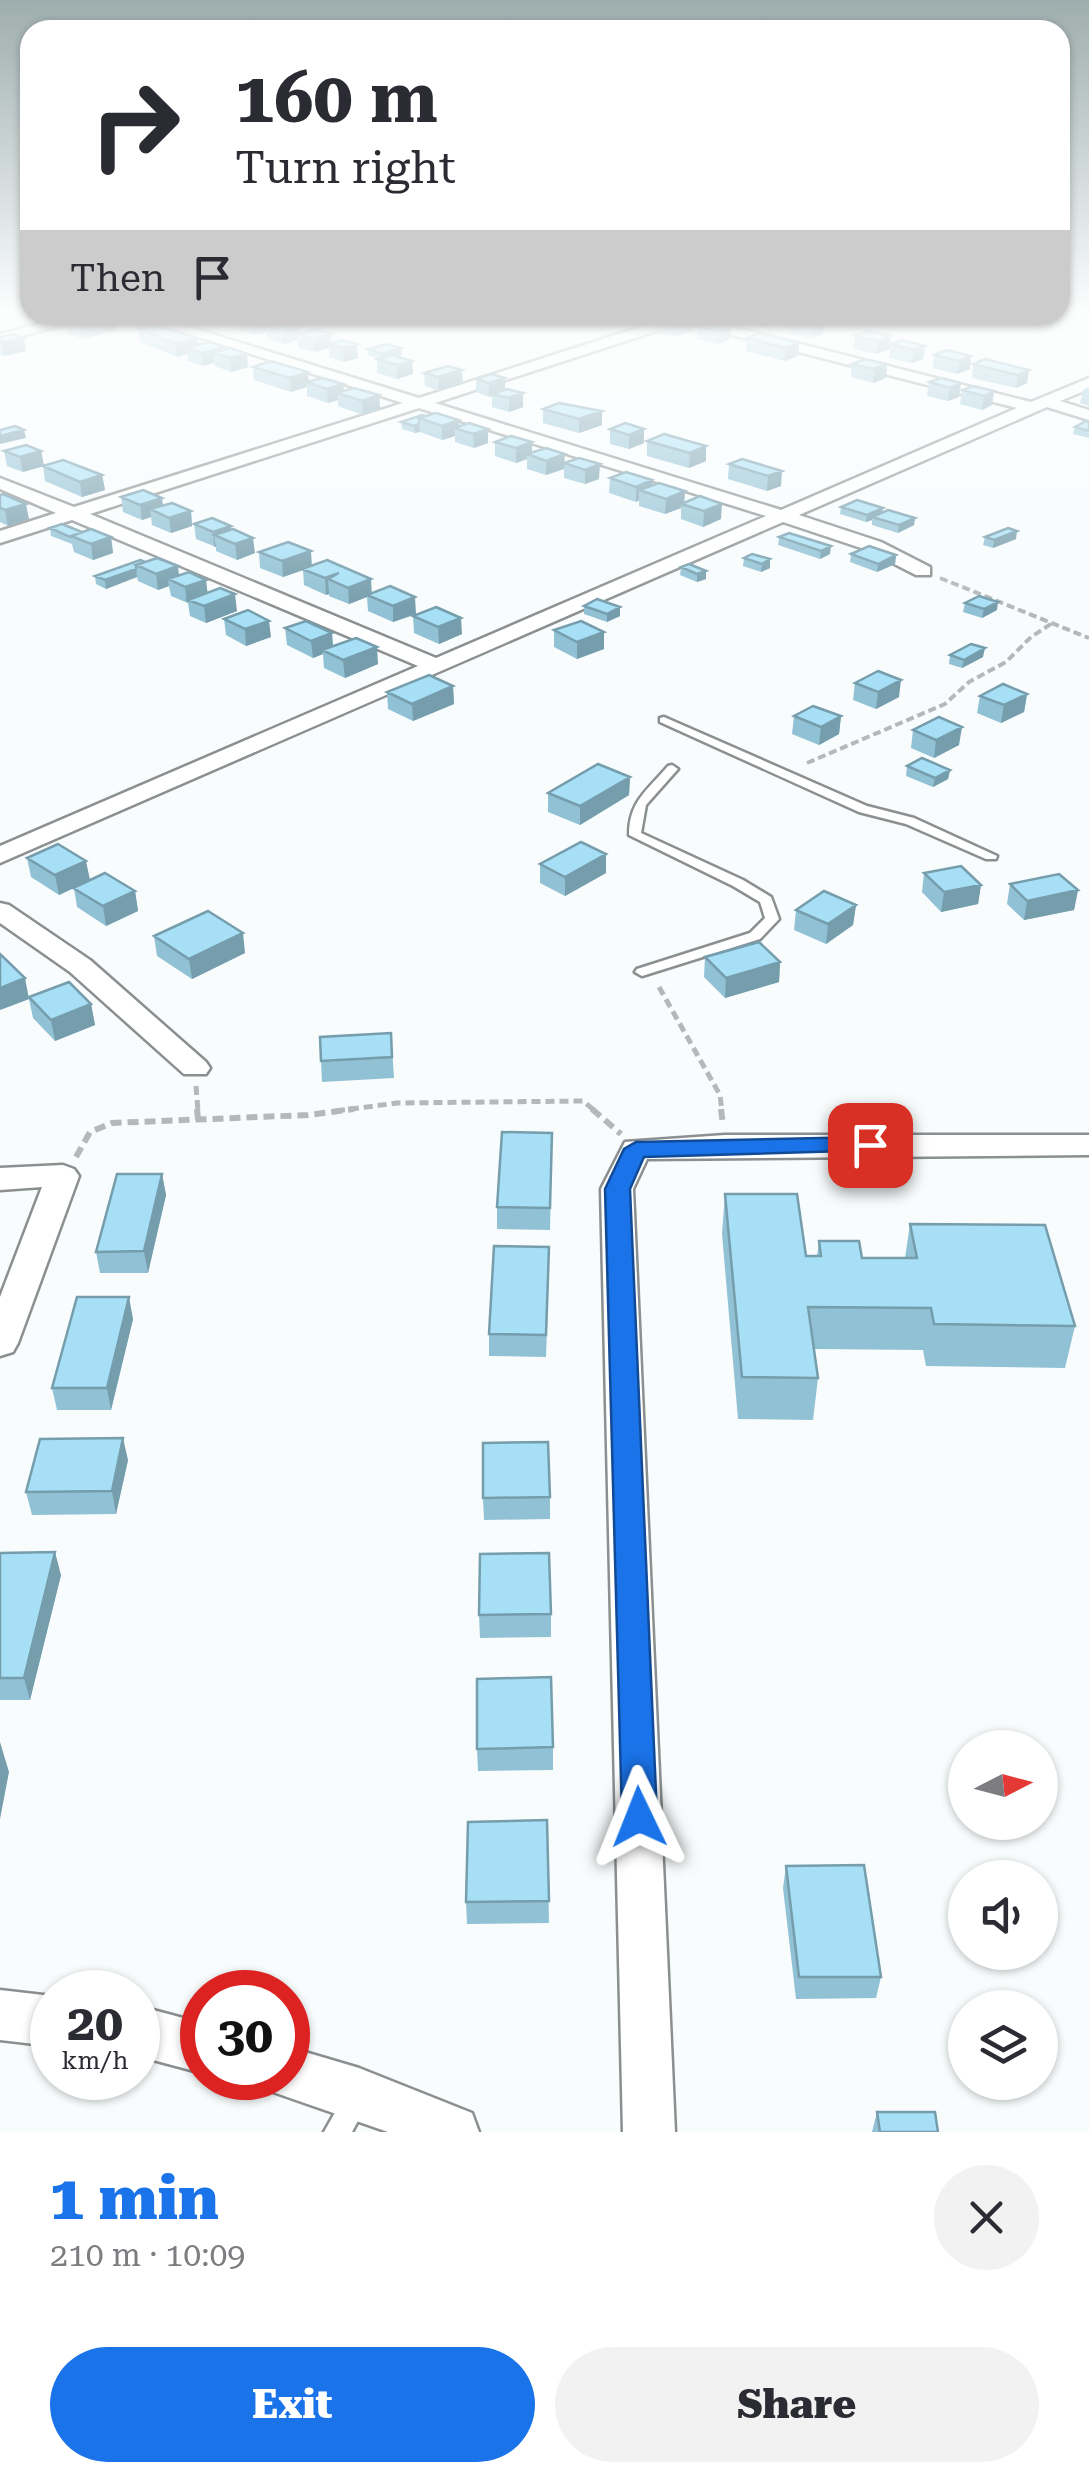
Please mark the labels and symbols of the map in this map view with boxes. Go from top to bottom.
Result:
pin [828,1103,913,1188]
north arrow [948,1730,1058,1840]
position arrow [587,1765,691,1869]
speed limit sign: 30 [180,1970,310,2100]

